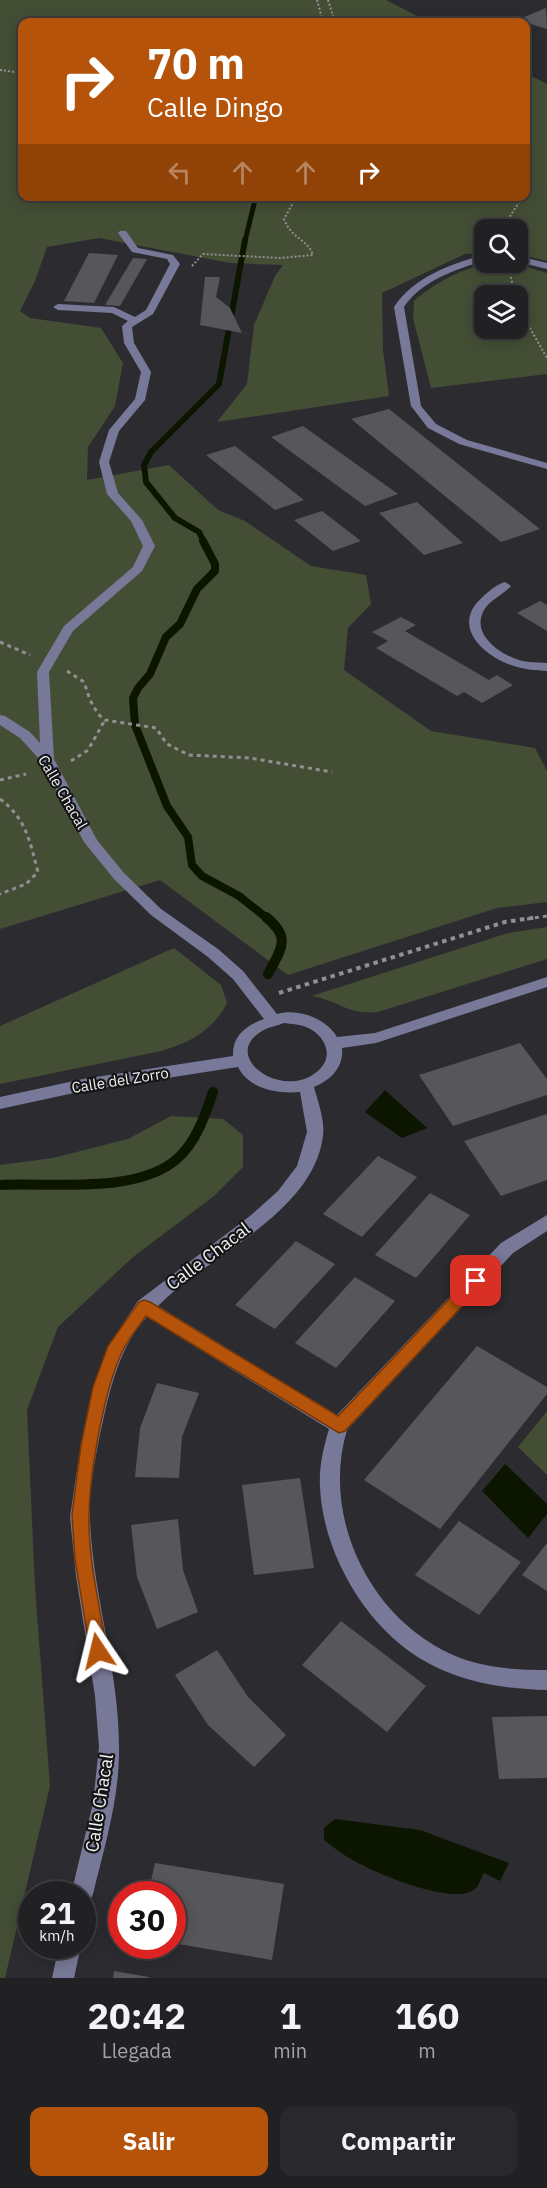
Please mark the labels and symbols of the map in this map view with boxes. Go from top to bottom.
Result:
street label: Calle Chacal [34,751,92,833]
street label: Calle del Zorro [70,1063,170,1097]
street label: Calle Chacal [161,1217,255,1295]
pin [450,1255,501,1306]
position arrow [66,1619,130,1683]
street label: Calle Chacal [80,1752,118,1854]
speed limit sign: 30 [108,1881,186,1959]

